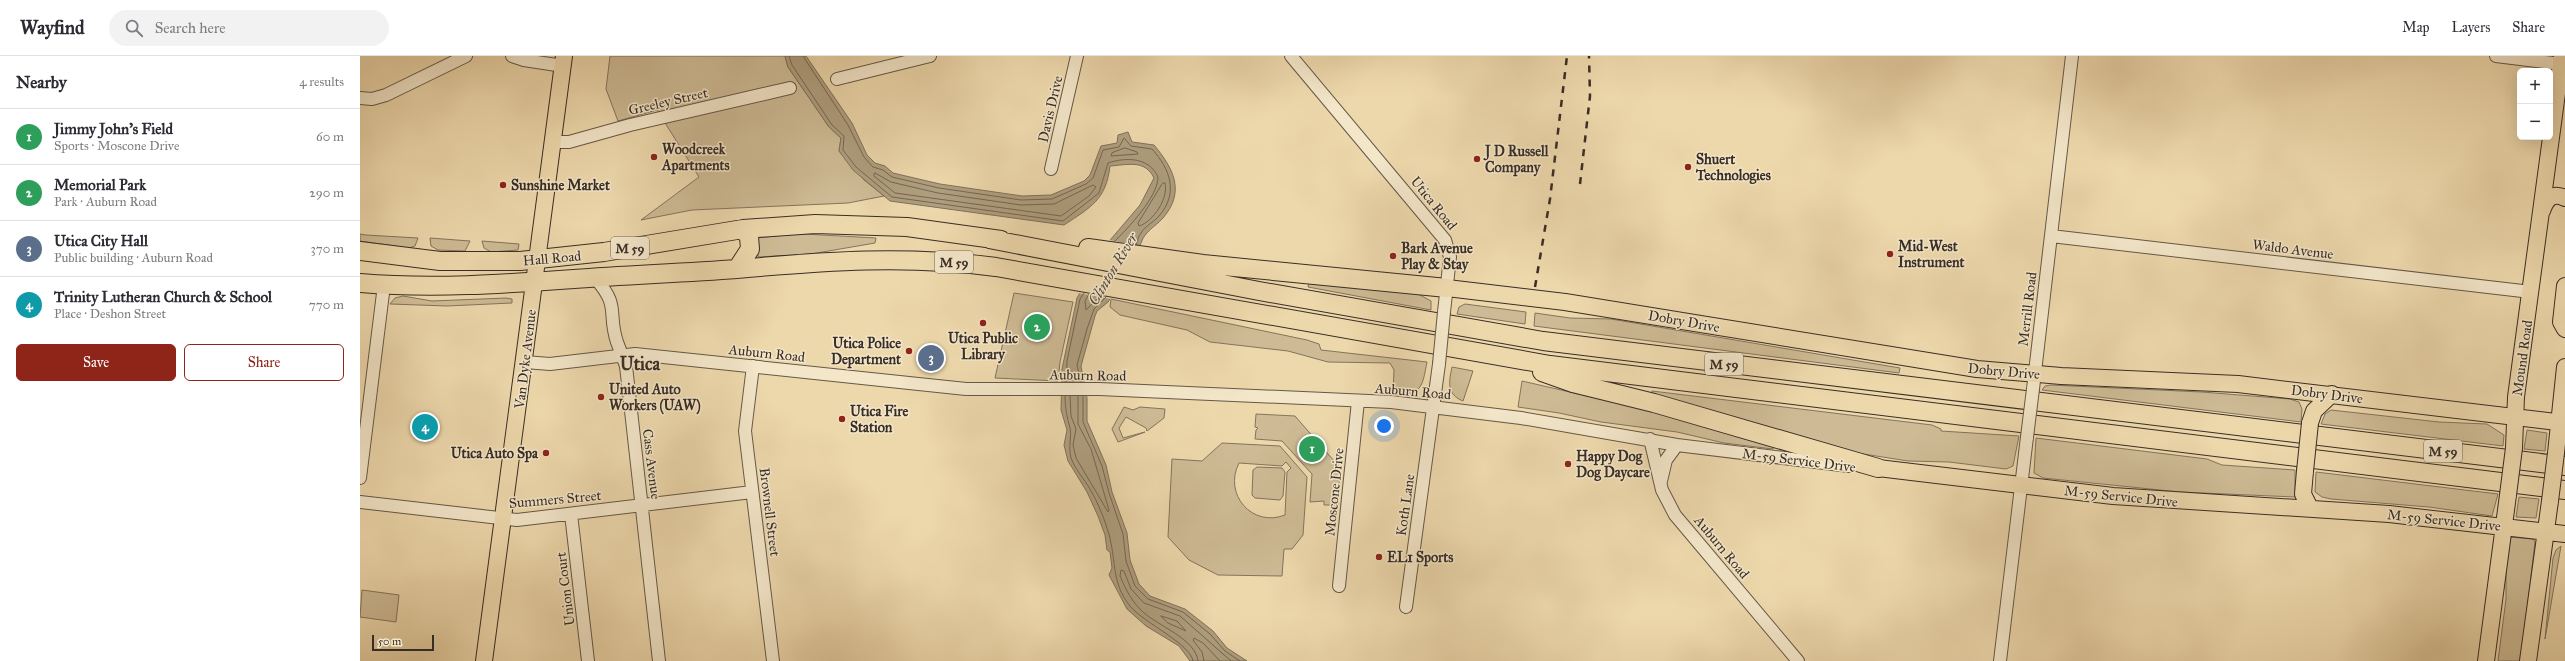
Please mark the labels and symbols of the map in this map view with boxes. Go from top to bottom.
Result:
street label: Davis Drive [1035,74,1066,144]
street label: Greeley Street [627,84,709,119]
place label: Woodcreek Apartments [661,141,730,175]
place label: J D Russell Company [1483,143,1550,177]
place label: Shuert Technologies [1695,151,1771,185]
marker: Woodcreek Apartments [649,152,659,162]
marker: J D Russell Company [1472,154,1482,164]
marker: Shuert Technologies [1683,162,1693,172]
street label: Utica Road [1407,173,1460,234]
place label: Sunshine Market [511,177,610,194]
marker: Sunshine Market [498,180,508,190]
water label: Clinton River [1084,229,1142,309]
street label: Waldo Avenue [2251,236,2335,263]
road number: M 59 [611,237,649,259]
place label: Mid-West Instrument [1898,238,1964,271]
place label: Bark Avenue Play & Stay [1401,240,1473,274]
street label: Hall Road [522,247,582,270]
marker: Mid-West Instrument [1885,249,1895,259]
road number: M 59 [935,251,973,273]
marker: Bark Avenue Play & Stay [1388,251,1398,261]
street label: Merrill Road [2014,271,2040,347]
street label: Dobry Drive [1647,307,1721,336]
street label: Van Dyke Avenue [511,308,540,411]
pin: 2 [1024,312,1050,342]
marker: Utica Public Library [978,318,988,328]
street label: Mound Road [2509,319,2536,397]
place label: Utica Public Library [948,330,1018,364]
place label: Utica Police Department [831,335,901,369]
street label: Auburn Road [727,341,806,366]
pin: 3 [918,343,944,373]
marker: Utica Police Department [904,346,914,356]
district label: Utica [620,353,661,375]
road number: M 59 [1705,353,1743,375]
street label: Dobry Drive [1967,360,2041,383]
street label: Auburn Road [1049,366,1126,385]
street label: Auburn Road [1373,380,1452,403]
place label: United Auto Workers (UAW) [609,381,701,415]
street label: Dobry Drive [2290,382,2364,407]
marker: United Auto Workers (UAW) [596,392,606,402]
place label: Utica Fire Station [850,403,908,436]
pin: 4 [412,412,438,442]
marker: Utica Fire Station [837,414,847,424]
your location [1374,416,1394,436]
street label: Cass Avenue [639,428,664,500]
pin: 1 [1299,434,1325,464]
road number: M 59 [2424,440,2462,462]
place label: Utica Auto Spa [451,445,539,463]
street label: M-59 Service Drive [1741,445,1857,476]
street label: Moscone Drive [1321,447,1348,537]
marker: Utica Auto Spa [541,448,551,458]
place label: Happy Dog Dog Daycare [1576,448,1650,482]
marker: Happy Dog Dog Daycare [1563,459,1573,469]
street label: Brownell Street [756,467,783,558]
street label: Koth Lane [1393,473,1418,537]
street label: M-59 Service Drive [2063,482,2179,511]
street label: Summers Street [508,487,602,512]
street label: M-59 Service Drive [2386,506,2502,535]
street label: Auburn Road [1690,512,1753,582]
place label: EL1 Sports [1387,549,1453,567]
street label: Union Court [553,551,578,627]
marker: EL1 Sports [1374,552,1384,562]
scale bar [372,633,434,652]

